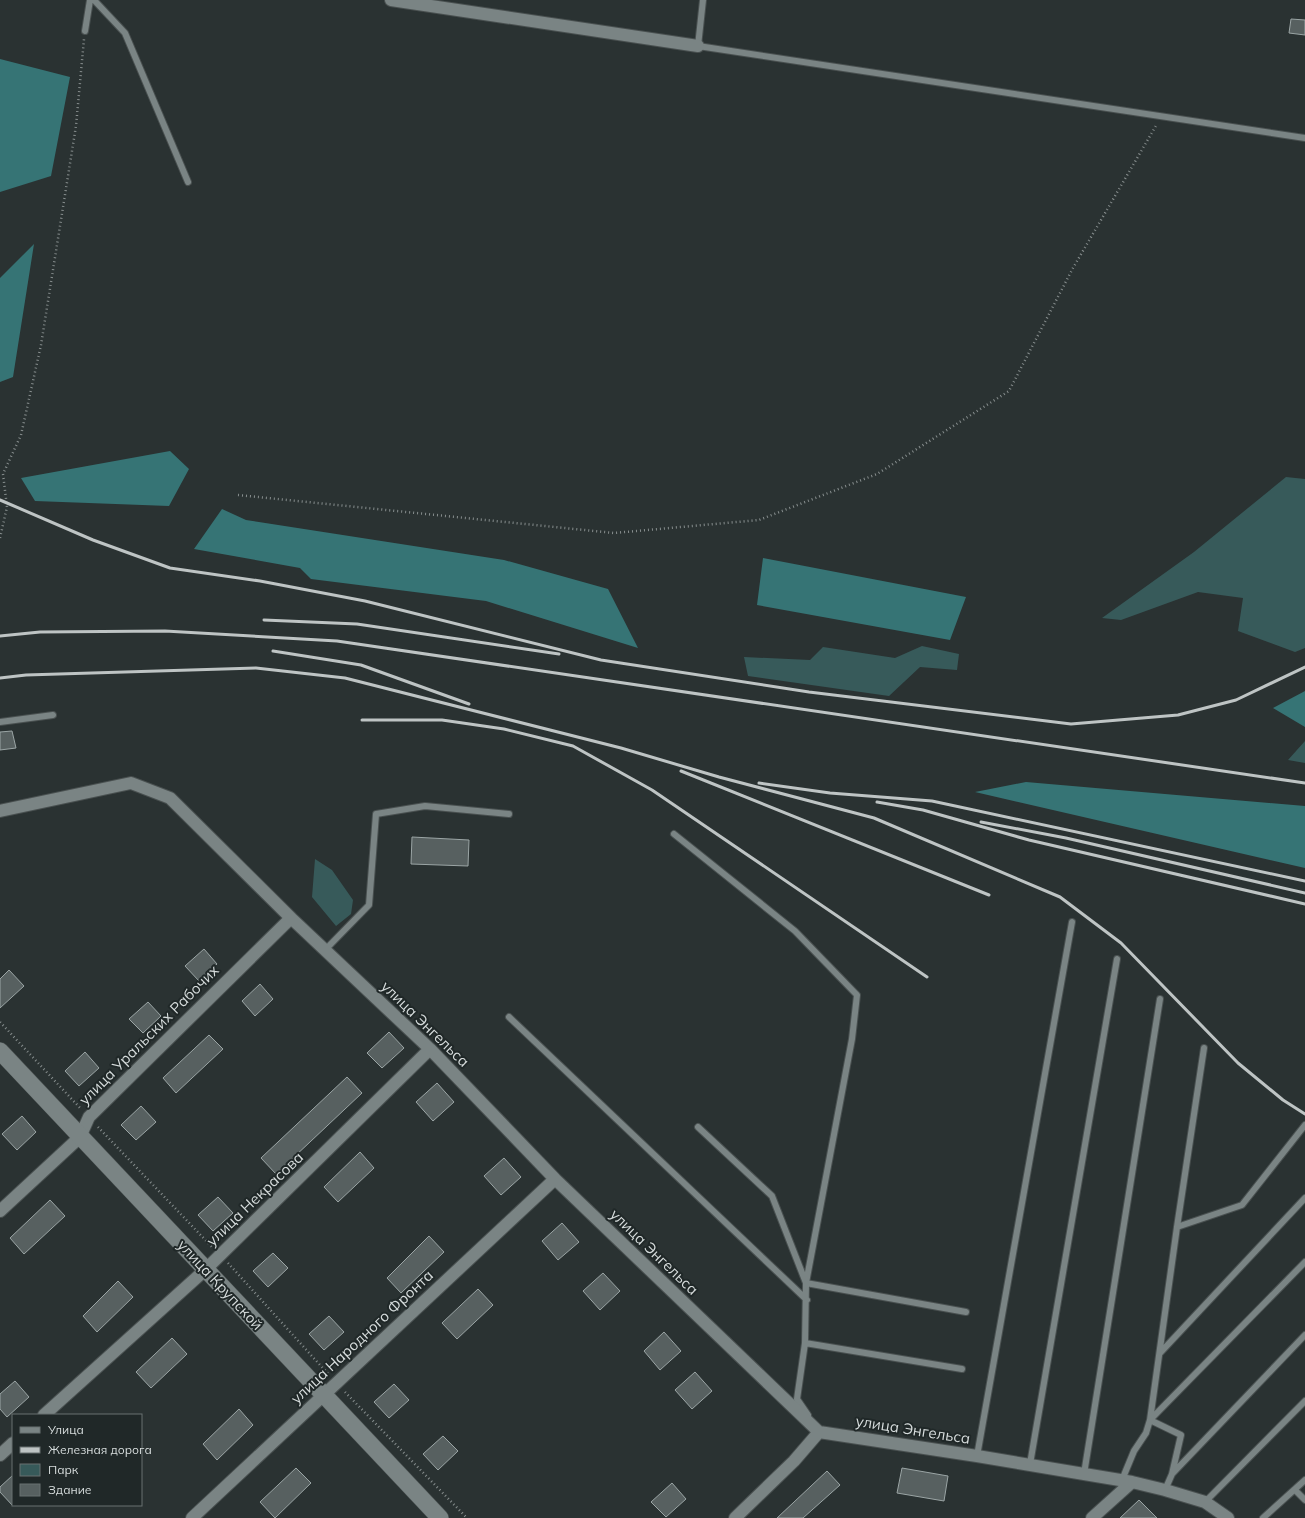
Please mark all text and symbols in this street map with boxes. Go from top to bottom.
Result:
street label: улица Уральских Рабочих [75,961,223,1109]
street label: улица Энгельса [377,977,474,1071]
street label: улица Некрасова [202,1147,307,1250]
street label: улица Энгельса [606,1205,703,1299]
street label: улица Крупской [174,1235,267,1334]
street label: улица Народного Фронта [286,1266,437,1408]
street label: улица Энгельса [854,1411,972,1448]
legend [12,1414,142,1506]
text: Улица [47,1422,84,1437]
text: Железная дорога [48,1442,152,1457]
text: Парк [48,1462,79,1477]
text: Здание [48,1482,92,1497]

